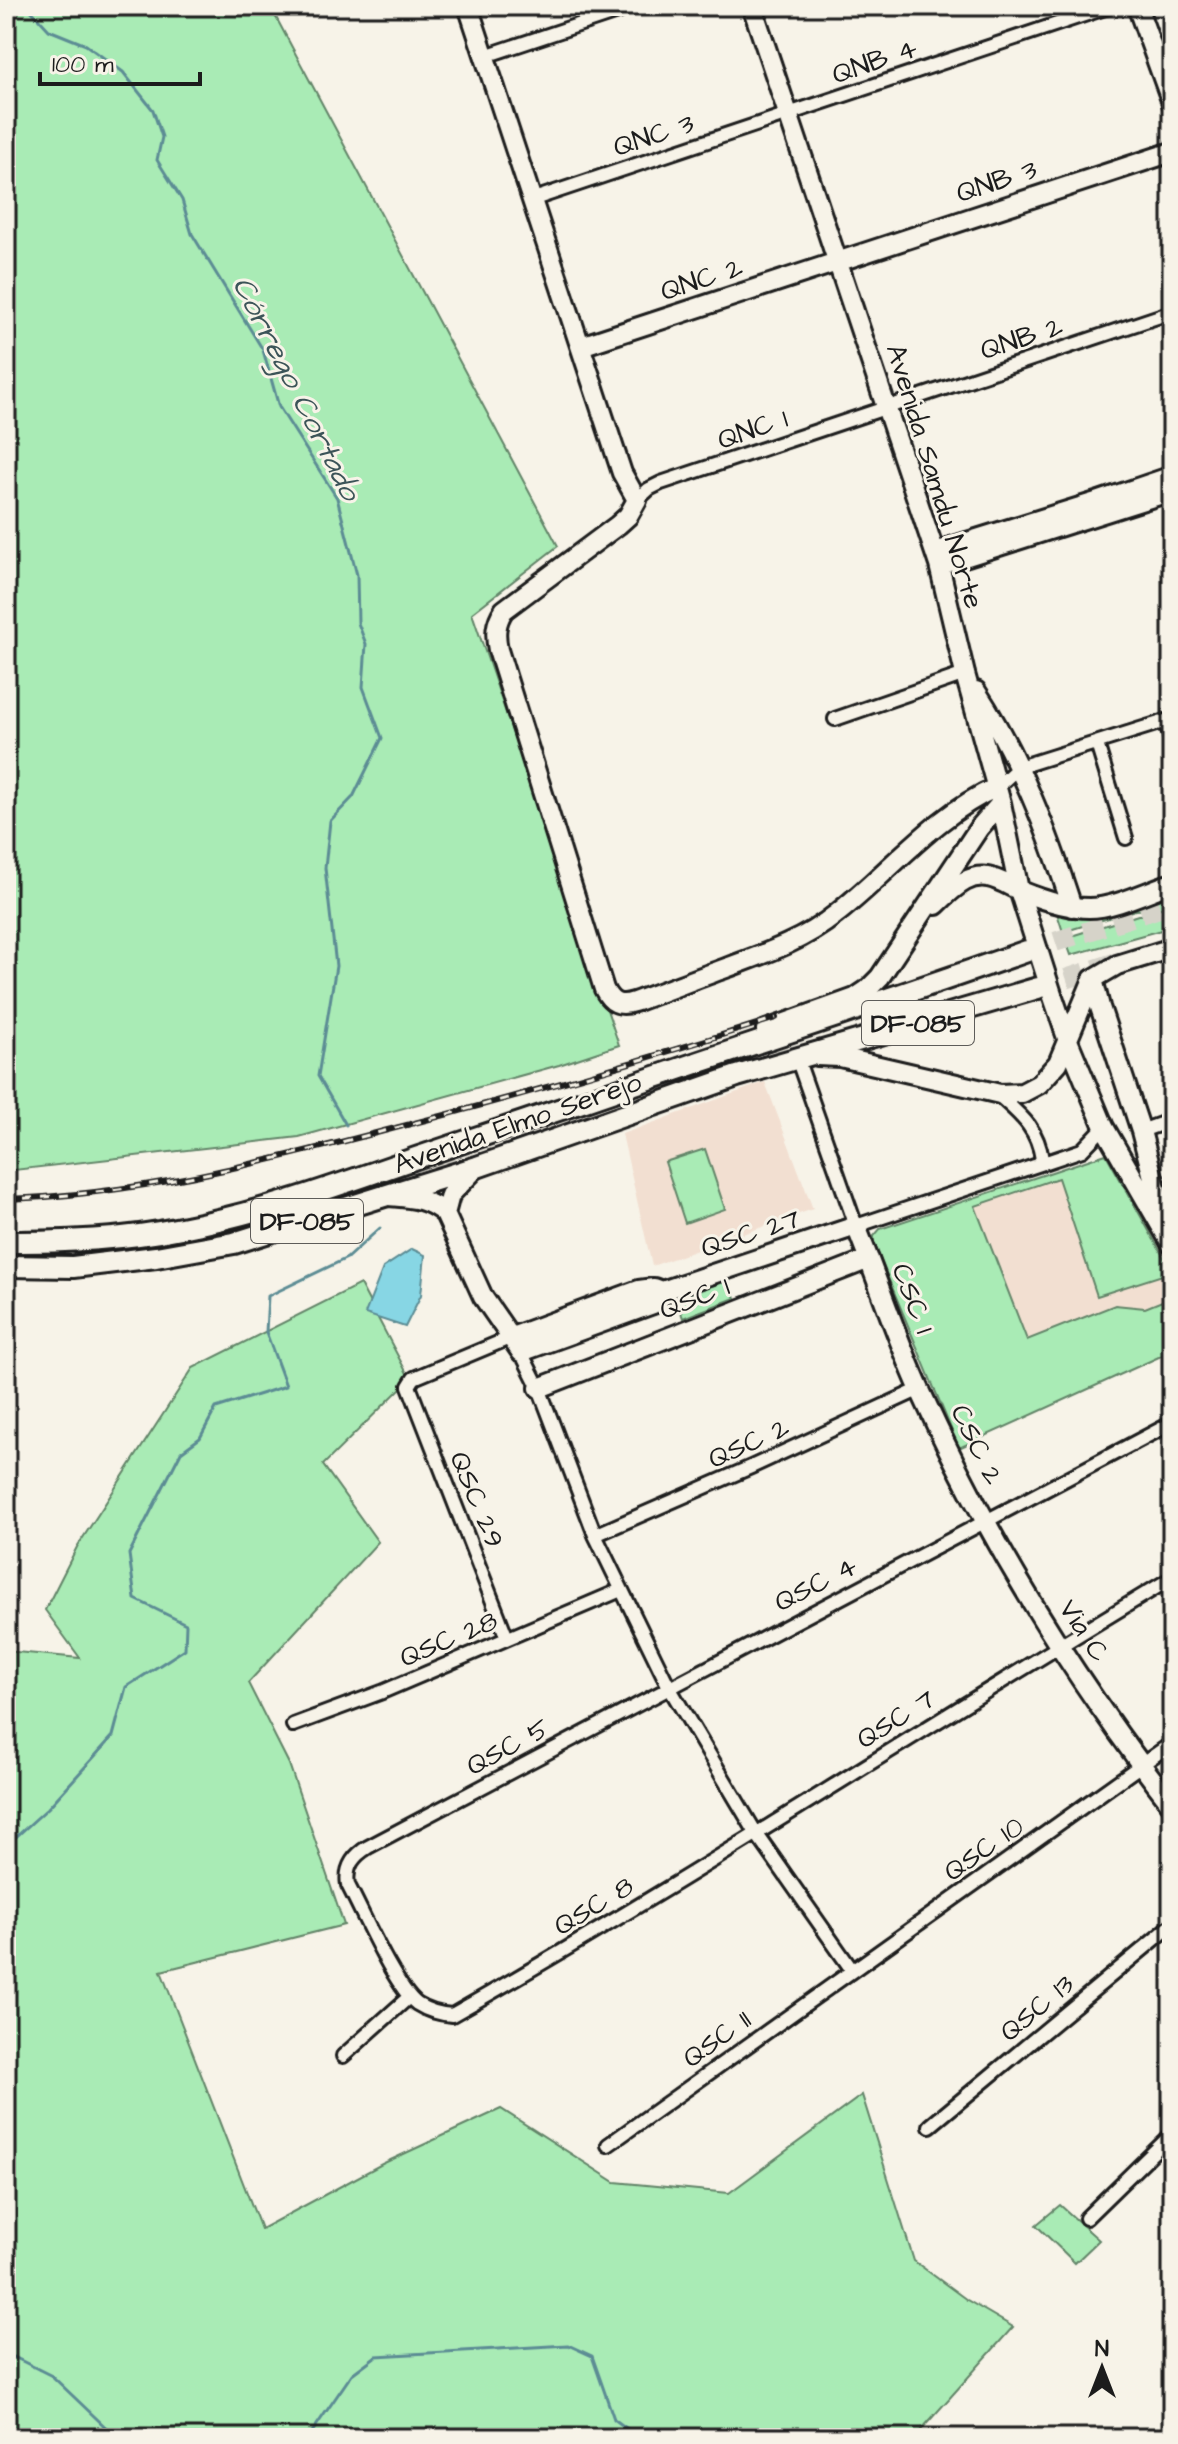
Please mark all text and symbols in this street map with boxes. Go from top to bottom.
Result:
street label: QNB 4 [827,29,922,94]
scale bar [40,36,200,86]
text: 100 m [52,48,114,82]
street label: QNC 3 [608,104,699,167]
street label: QNB 3 [951,150,1042,213]
street label: QNC 2 [655,248,748,311]
water label: Córrego Cortado [221,269,372,510]
street label: QNB 2 [975,307,1068,370]
street label: Avenida Samdu Norte [876,339,993,613]
street label: QNC 1 [712,399,793,460]
road number: DF-085 [862,1001,974,1045]
street label: Avenida Elmo Serejo [388,1063,647,1184]
road number: DF-085 [251,1199,363,1243]
street label: QSC 27 [696,1199,805,1268]
street label: CSC 1 [881,1258,944,1340]
street label: QSC 1 [654,1267,736,1330]
street label: CSC 2 [941,1398,1013,1491]
street label: QSC 2 [702,1408,795,1478]
street label: QSC 29 [440,1445,514,1554]
street label: QSC 4 [768,1547,864,1622]
street label: Via C [1049,1592,1118,1670]
street label: QSC 28 [393,1601,504,1677]
street label: QSC 7 [849,1680,943,1759]
street label: QSC 5 [459,1709,556,1785]
street label: QSC 10 [936,1807,1032,1891]
street label: QSC 8 [546,1867,641,1945]
street label: QSC 13 [991,1965,1083,2051]
street label: QSC 11 [675,2001,759,2077]
north arrow [1062,2328,1142,2408]
text: N [1095,2334,1109,2365]

